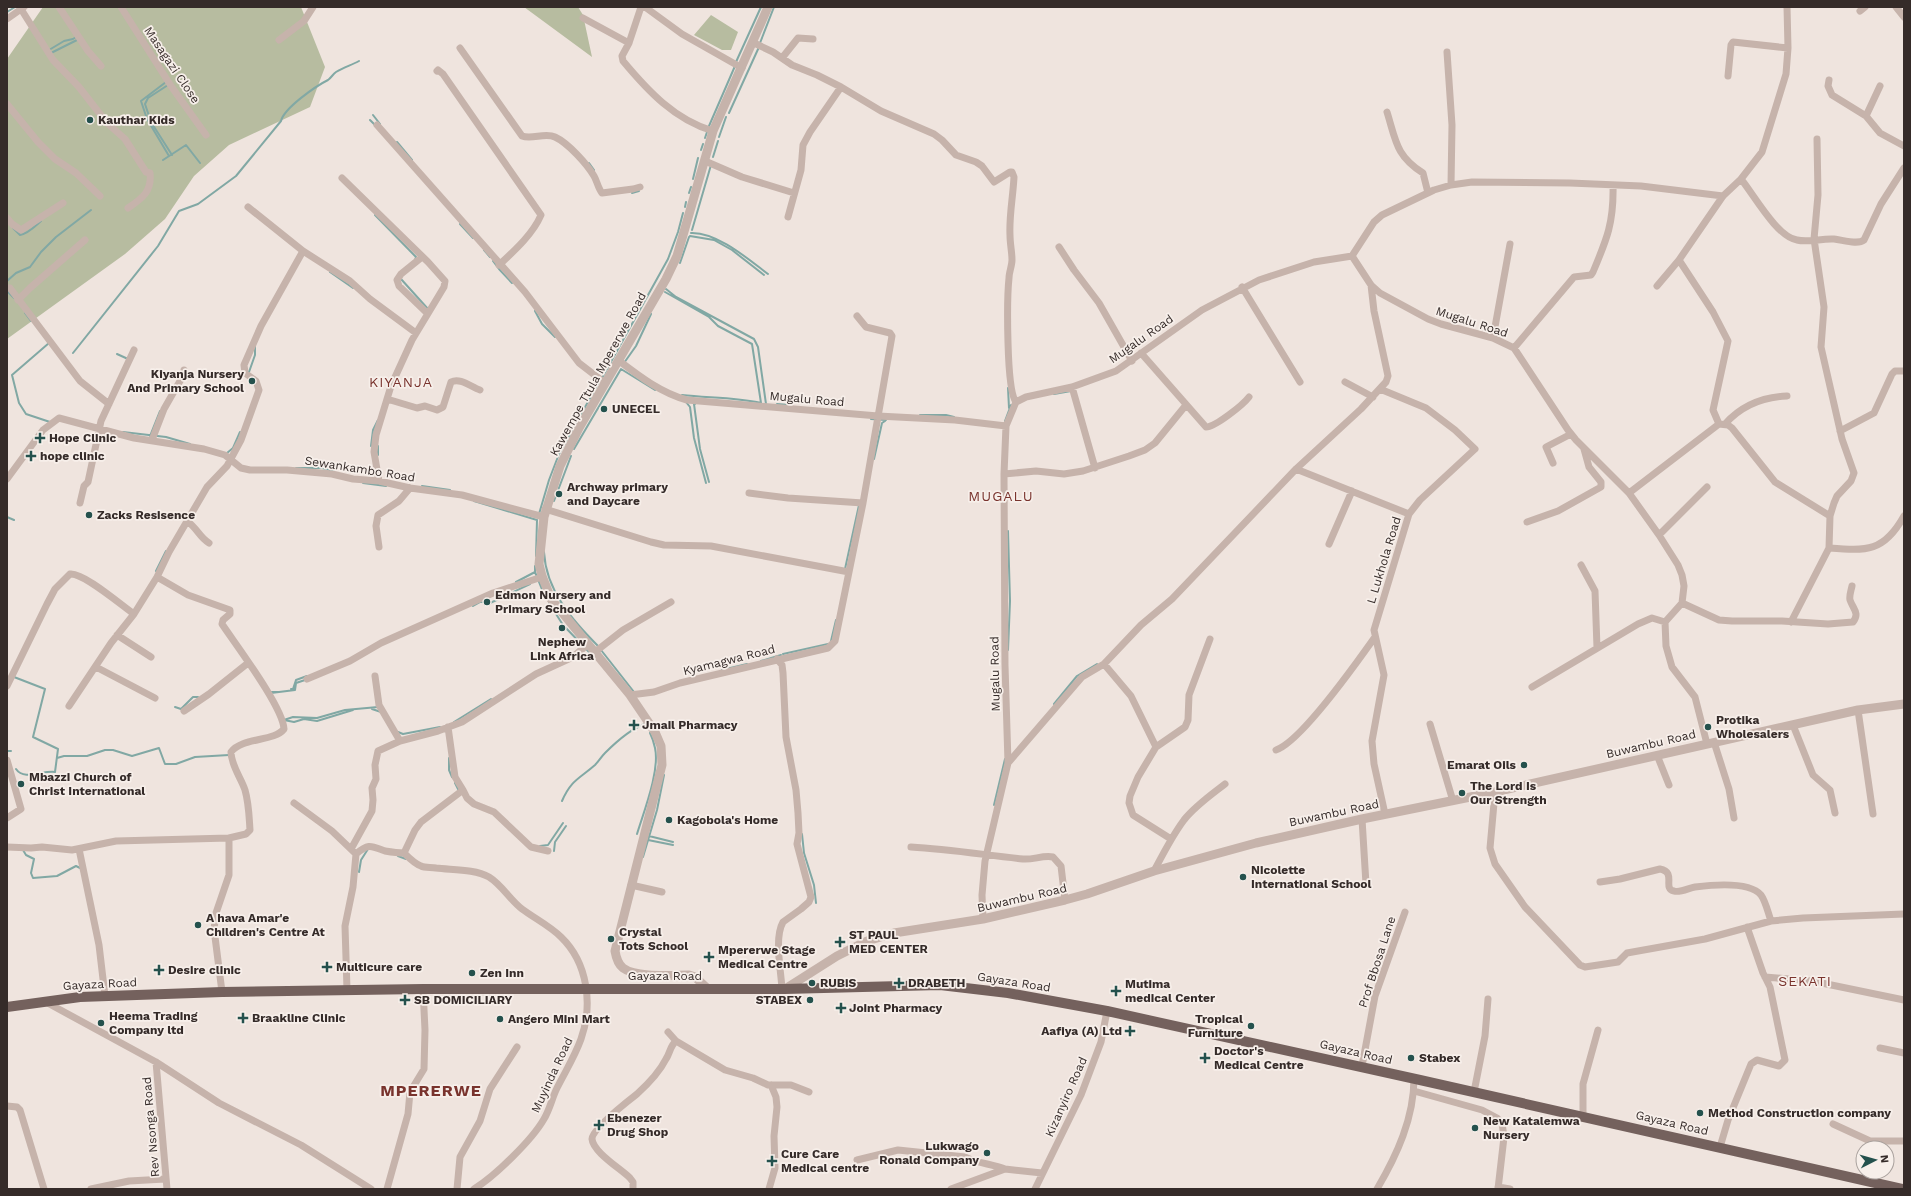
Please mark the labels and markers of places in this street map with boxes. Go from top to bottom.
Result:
place label: Kauthar Kids [98,113,175,127]
marker: Kauthar Kids [85,115,95,125]
place label: Kiyanja Nursery And Primary School [127,367,244,395]
marker: Kiyanja Nursery And Primary School [247,376,257,386]
place label: UNECEL [612,402,660,416]
marker: UNECEL [599,404,609,414]
place label: Hope Clinic [49,431,116,445]
marker: Hope Clinic [34,432,46,444]
place label: hope clinic [40,449,105,463]
marker: hope clinic [25,450,37,462]
place label: Archway primary and Daycare [567,480,668,508]
marker: Archway primary and Daycare [554,489,564,499]
place label: Zacks Resisence [97,508,195,522]
marker: Zacks Resisence [84,510,94,520]
place label: Edmon Nursery and Primary School [495,588,611,616]
marker: Edmon Nursery and Primary School [482,597,492,607]
marker: Nephew Link Africa [557,623,567,633]
place label: Nephew Link Africa [530,635,594,663]
place label: Protika Wholesalers [1716,713,1790,741]
place label: Jmail Pharmacy [642,718,738,732]
marker: Jmail Pharmacy [629,720,639,730]
marker: Protika Wholesalers [1703,722,1713,732]
place label: Emarat Oils [1447,758,1517,772]
marker: Emarat Oils [1519,760,1529,770]
place label: Mbazzi Church of Christ International [29,770,145,798]
marker: Mbazzi Church of Christ International [16,779,26,789]
place label: The Lord Is Our Strength [1470,779,1547,807]
marker: The Lord Is Our Strength [1457,788,1467,798]
place label: Kagobola's Home [677,813,778,827]
marker: Kagobola's Home [664,815,674,825]
place label: Nicolette International School [1251,863,1372,891]
marker: Nicolette International School [1238,872,1248,882]
place label: A hava Amar'e Children's Centre At [206,911,325,939]
marker: A hava Amar'e Children's Centre At [193,920,203,930]
place label: Crystal Tots School [619,925,688,953]
place label: ST PAUL MED CENTER [849,928,929,956]
marker: Crystal Tots School [606,934,616,944]
marker: ST PAUL MED CENTER [834,936,846,948]
place label: Mpererwe Stage Medical Centre [718,943,815,971]
marker: Mpererwe Stage Medical Centre [703,951,715,963]
place label: Multicure care [336,960,422,974]
marker: Multicure care [321,961,333,973]
place label: Desire clinic [168,963,241,977]
marker: Desire clinic [153,964,165,976]
place label: Zen Inn [480,966,524,980]
marker: Zen Inn [467,968,477,978]
place label: RUBiS [820,976,856,990]
place label: DRABETH [908,976,966,990]
marker: DRABETH [893,977,905,989]
place label: Mutima medical Center [1125,977,1216,1005]
marker: RUBiS [807,978,817,988]
marker: Mutima medical Center [1110,985,1122,997]
place label: SB DOMICILIARY [414,993,513,1007]
place label: STABEX [756,993,802,1007]
marker: SB DOMICILIARY [399,994,411,1006]
marker: STABEX [805,995,815,1005]
place label: Joint Pharmacy [849,1001,943,1015]
marker: Joint Pharmacy [836,1003,846,1013]
place label: Heema Trading Company ltd [109,1009,198,1037]
place label: Braakline Clinic [252,1011,346,1025]
marker: Braakline Clinic [237,1012,249,1024]
place label: Angero Mini Mart [508,1012,611,1026]
place label: Tropical Furniture [1188,1012,1243,1040]
marker: Angero Mini Mart [495,1014,505,1024]
marker: Heema Trading Company ltd [96,1018,106,1028]
marker: Tropical Furniture [1246,1021,1256,1031]
place label: Aafiya (A) Ltd [1041,1024,1122,1038]
marker: Aafiya (A) Ltd [1125,1026,1135,1036]
place label: Doctor's Medical Centre [1214,1044,1304,1072]
place label: Stabex [1419,1051,1460,1065]
marker: Doctor's Medical Centre [1199,1052,1211,1064]
marker: Stabex [1406,1053,1416,1063]
place label: Method Construction company [1708,1106,1891,1120]
marker: Method Construction company [1695,1108,1705,1118]
place label: Ebenezer Drug Shop [607,1111,669,1139]
place label: New Katalemwa Nursery [1483,1114,1580,1142]
marker: Ebenezer Drug Shop [594,1120,604,1130]
marker: New Katalemwa Nursery [1470,1123,1480,1133]
place label: Lukwago Ronald Company [879,1139,979,1167]
place label: Cure Care Medical centre [781,1147,869,1175]
marker: Lukwago Ronald Company [982,1148,992,1158]
marker: Cure Care Medical centre [766,1155,778,1167]

